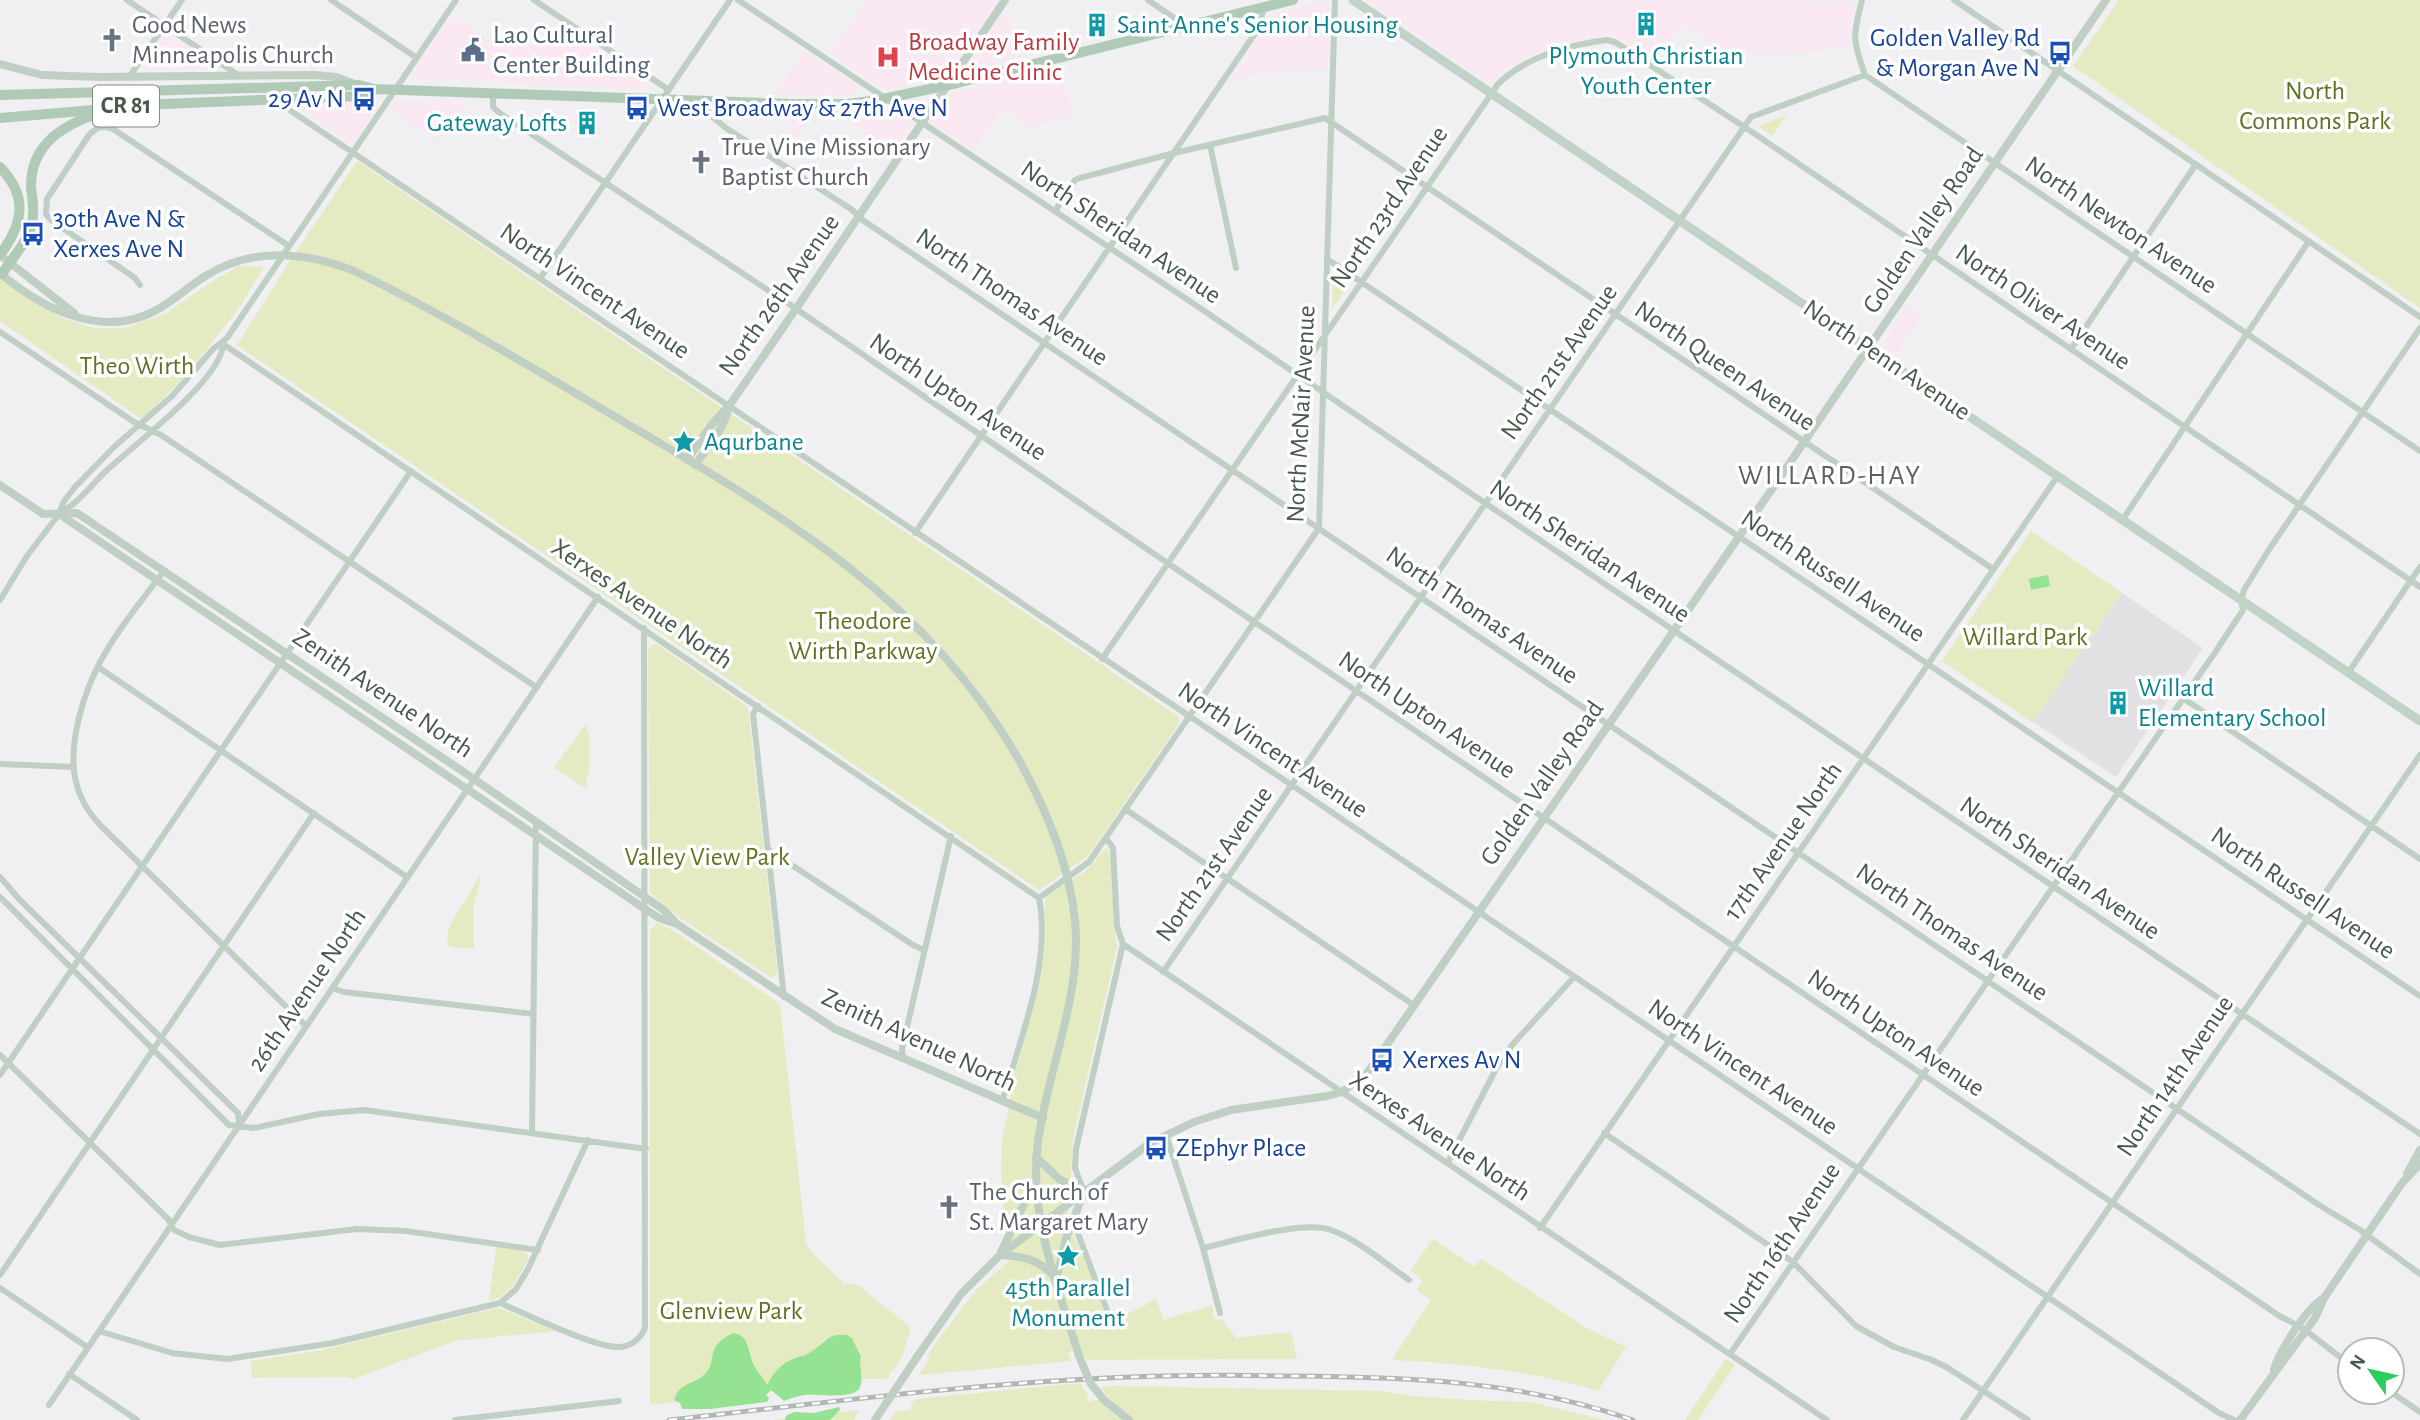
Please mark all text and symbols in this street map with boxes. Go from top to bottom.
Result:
building icon: Plymouth Christian Youth Center [1632,10,1660,38]
building icon: Saint Anne's Senior Housing [1083,11,1111,39]
place label: Good News Minneapolis Church [132,12,334,68]
place label: Saint Anne's Senior Housing [1117,12,1398,38]
place label: Lao Cultural Center Building [493,22,650,78]
place label: Golden Valley Rd & Morgan Ave N [1870,25,2040,81]
church icon: Good News Minneapolis Church [98,26,126,54]
place label: Broadway Family Medicine Clinic [908,29,1079,85]
public building icon: Lao Cultural Center Building [459,36,487,64]
bus stop icon: Golden Valley Rd & Morgan Ave N [2046,39,2074,67]
hospital icon: Broadway Family Medicine Clinic [874,43,902,71]
place label: Plymouth Christian Youth Center [1549,43,1743,99]
park label: North Commons Park [2239,78,2391,134]
bus stop icon: 29 Av N [350,85,378,113]
road number: CR 81 [93,86,159,126]
place label: 29 Av N [268,86,344,112]
bus stop icon: West Broadway & 27th Ave N [623,94,651,122]
place label: West Broadway & 27th Ave N [657,95,948,121]
building icon: Gateway Lofts [573,109,601,137]
place label: Gateway Lofts [427,110,567,136]
street label: North 23rd Avenue [1325,122,1453,292]
place label: True Vine Missionary Baptist Church [721,134,930,190]
street label: Golden Valley Road [1858,142,1988,318]
church icon: True Vine Missionary Baptist Church [687,148,715,176]
street label: North Newton Avenue [2020,151,2222,299]
street label: North Sheridan Avenue [1016,155,1226,309]
place label: 30th Ave N & Xerxes Ave N [53,206,185,262]
street label: North 26th Avenue [714,210,844,380]
street label: North Vincent Avenue [496,218,694,364]
bus stop icon: 30th Ave N & Xerxes Ave N [19,220,47,248]
street label: North Thomas Avenue [911,223,1113,371]
street label: North Oliver Avenue [1951,239,2135,375]
street label: North 21st Avenue [1496,280,1622,444]
street label: North Penn Avenue [1799,295,1975,425]
street label: North Queen Avenue [1630,296,1820,436]
street label: North McNair Avenue [1282,305,1320,523]
street label: North Upton Avenue [865,328,1051,466]
park label: Theo Wirth [80,353,194,379]
place icon: Aqurbane [670,428,698,456]
place label: Aqurbane [704,429,804,455]
district label: WILLARD-HAY [1738,462,1922,490]
street label: North Sheridan Avenue [1485,474,1695,628]
street label: North Russell Avenue [1736,505,1930,647]
street label: Xerxes Avenue North [547,534,737,674]
street label: North Thomas Avenue [1381,541,1583,689]
park label: Theodore Wirth Parkway [789,608,937,664]
street label: Zenith Avenue North [288,623,478,763]
park label: Willard Park [1962,624,2088,650]
street label: North Upton Avenue [1334,646,1520,784]
place label: Willard Elementary School [2138,675,2327,731]
street label: North Vincent Avenue [1174,677,1372,823]
building icon: Willard Elementary School [2104,689,2132,717]
street label: Golden Valley Road [1476,696,1608,870]
street label: 17th Avenue North [1719,757,1847,925]
street label: North 21st Avenue [1151,782,1277,946]
street label: North Sheridan Avenue [1955,791,2165,945]
street label: North Russell Avenue [2206,822,2400,964]
park label: Valley View Park [624,844,790,870]
street label: North Thomas Avenue [1851,858,2053,1006]
street label: 26th Avenue North [243,904,371,1076]
street label: North Upton Avenue [1803,964,1989,1102]
street label: Zenith Avenue North [818,984,1020,1096]
street label: North 14th Avenue [2112,991,2238,1161]
street label: North Vincent Avenue [1644,994,1842,1140]
bus stop icon: Xerxes Av N [1368,1046,1396,1074]
place label: Xerxes Av N [1402,1047,1522,1073]
street label: Xerxes Avenue North [1345,1066,1535,1206]
bus stop icon: ZEphyr Place [1142,1134,1170,1162]
place label: ZEphyr Place [1176,1135,1306,1161]
street label: North 16th Avenue [1719,1158,1845,1328]
place label: The Church of St. Margaret Mary [969,1179,1148,1235]
church icon: The Church of St. Margaret Mary [935,1193,963,1221]
place icon: 45th Parallel Monument [1054,1242,1082,1270]
place label: 45th Parallel Monument [1005,1275,1131,1331]
park label: Glenview Park [660,1298,802,1324]
north arrow [2336,1336,2406,1406]
text: N [2347,1352,2370,1373]

